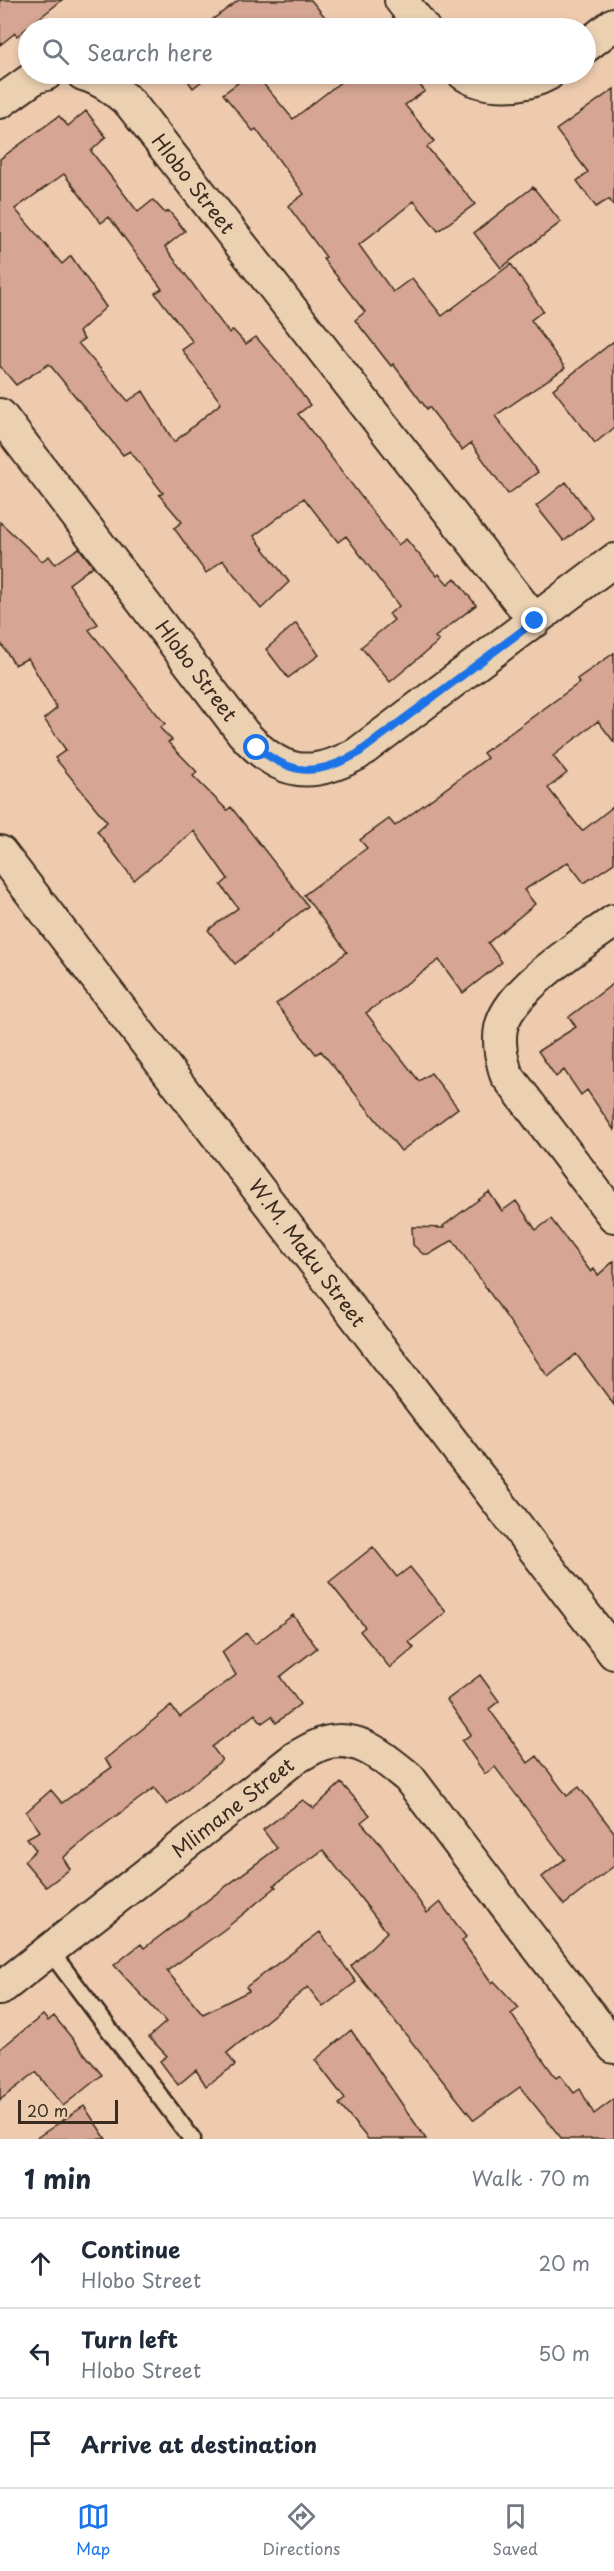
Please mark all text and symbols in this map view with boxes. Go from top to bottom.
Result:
search box [18,18,596,84]
icon: search [39,35,72,68]
text: Search here [87,35,213,68]
street label: Hlobo Street [145,127,243,240]
route end [521,607,547,633]
street label: Hlobo Street [149,613,245,727]
route start [243,734,269,760]
street label: W.M. Maku Street [242,1172,374,1333]
street label: Mlimane Street [165,1750,300,1865]
scale bar [18,2097,118,2124]
text: 20 m [27,2098,68,2122]
text: 1 min [24,2159,91,2198]
text: Walk · 70 m [472,2163,590,2193]
text: Continue [81,2232,180,2265]
icon: ahead [24,2247,57,2280]
text: 20 m [538,2248,590,2278]
text: Hlobo Street [81,2265,201,2295]
text: Turn left [81,2322,178,2355]
icon: left [24,2337,57,2370]
text: 50 m [538,2338,590,2368]
text: Hlobo Street [81,2355,201,2385]
icon: arrive [24,2427,57,2460]
text: Arrive at destination [81,2427,317,2460]
tab: Map [76,2500,110,2560]
tab: Directions [262,2500,340,2560]
tab: Saved [492,2500,538,2560]

